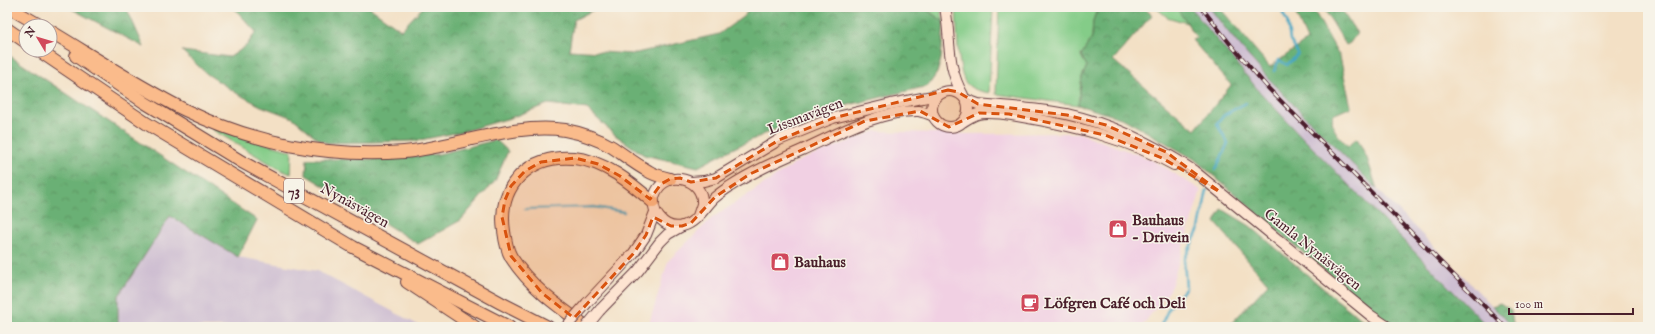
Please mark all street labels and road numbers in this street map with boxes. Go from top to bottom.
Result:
street label: Lissmavägen [765,93,846,140]
road number: 73 [284,179,304,203]
street label: Nynäsvägen [317,179,393,232]
street label: Gamla Nynäsvägen [1260,204,1365,294]

